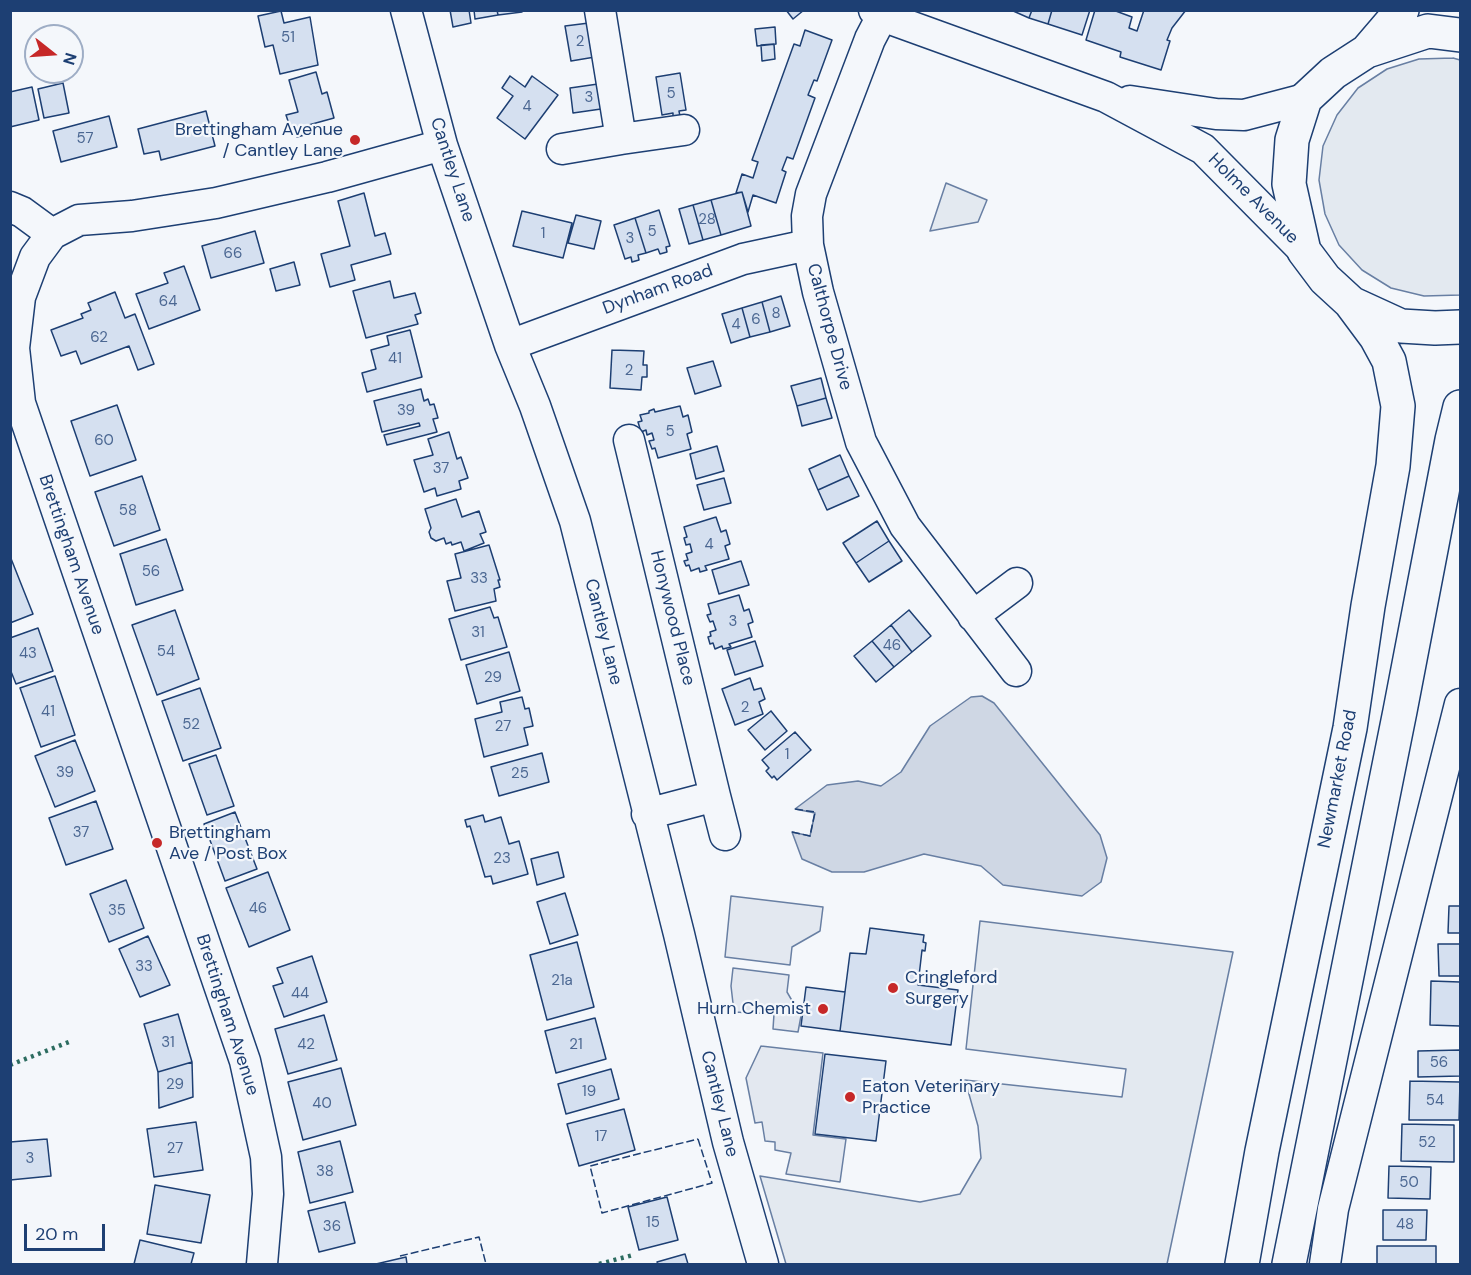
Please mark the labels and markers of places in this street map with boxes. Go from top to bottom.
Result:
place label: Brettingham Avenue / Cantley Lane [175,119,343,162]
marker: Brettingham Avenue / Cantley Lane [348,133,362,147]
place label: Brettingham Ave / Post Box [169,822,287,864]
marker: Brettingham Ave / Post Box [150,836,164,850]
place label: Cringleford Surgery [905,967,998,1010]
marker: Cringleford Surgery [886,981,900,995]
place label: Hurn Chemist [697,998,811,1020]
marker: Hurn Chemist [816,1002,830,1016]
place label: Eaton Veterinary Practice [862,1076,1000,1118]
marker: Eaton Veterinary Practice [843,1090,857,1104]

